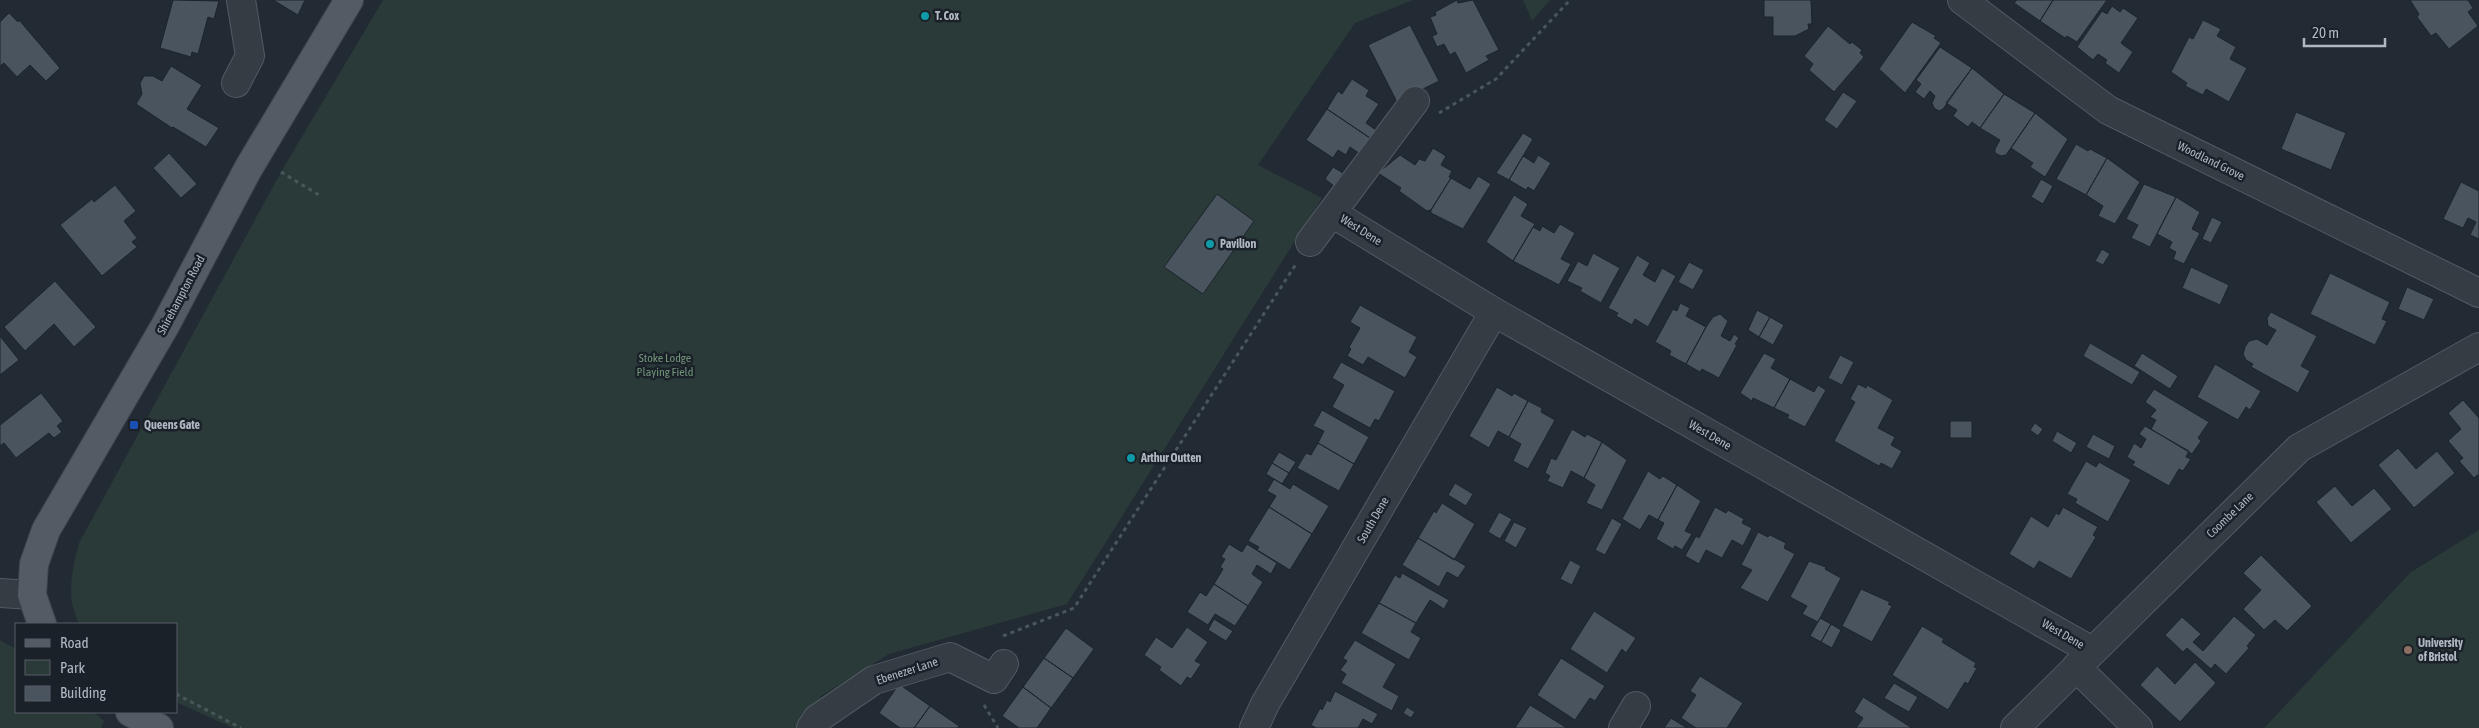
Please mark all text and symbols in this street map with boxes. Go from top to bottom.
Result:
place label: T. Cox [935,9,959,23]
marker: T. Cox [919,10,931,22]
scale bar [2304,15,2385,47]
text: 20 m [2312,24,2339,41]
street label: Woodland Grove [2175,139,2247,183]
street label: West Dene [1338,212,1384,248]
place label: Pavilion [1220,237,1257,251]
marker: Pavilion [1204,238,1216,250]
street label: Shirehampton Road [154,253,208,337]
park label: Stoke Lodge Playing Field [637,351,693,379]
street label: West Dene [1686,417,1734,453]
place label: Queens Gate [144,418,201,432]
marker: Queens Gate [128,419,140,431]
place label: Arthur Outten [1140,451,1202,465]
marker: Arthur Outten [1125,452,1137,464]
street label: Coombe Lane [2204,489,2256,541]
street label: South Dene [1354,494,1392,546]
street label: West Dene [2039,616,2087,652]
legend [15,623,178,713]
text: Road [60,634,89,651]
place label: University of Bristol [2418,636,2463,664]
marker: University of Bristol [2402,644,2414,656]
street label: Ebenezer Lane [874,654,940,688]
text: Park [60,659,85,676]
text: Building [60,684,106,701]

